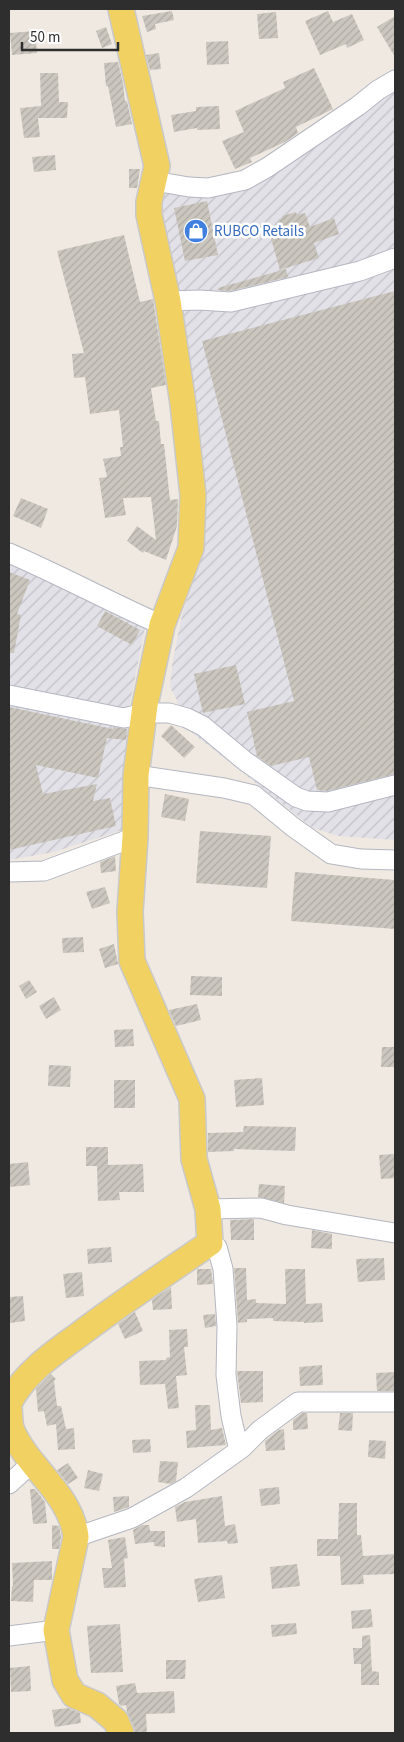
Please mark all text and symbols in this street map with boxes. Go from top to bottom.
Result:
scale bar [22,20,119,52]
text: 50 m [30,27,60,48]
shop icon: RUBCO Retails [183,218,209,244]
place label: RUBCO Retails [214,221,304,242]

